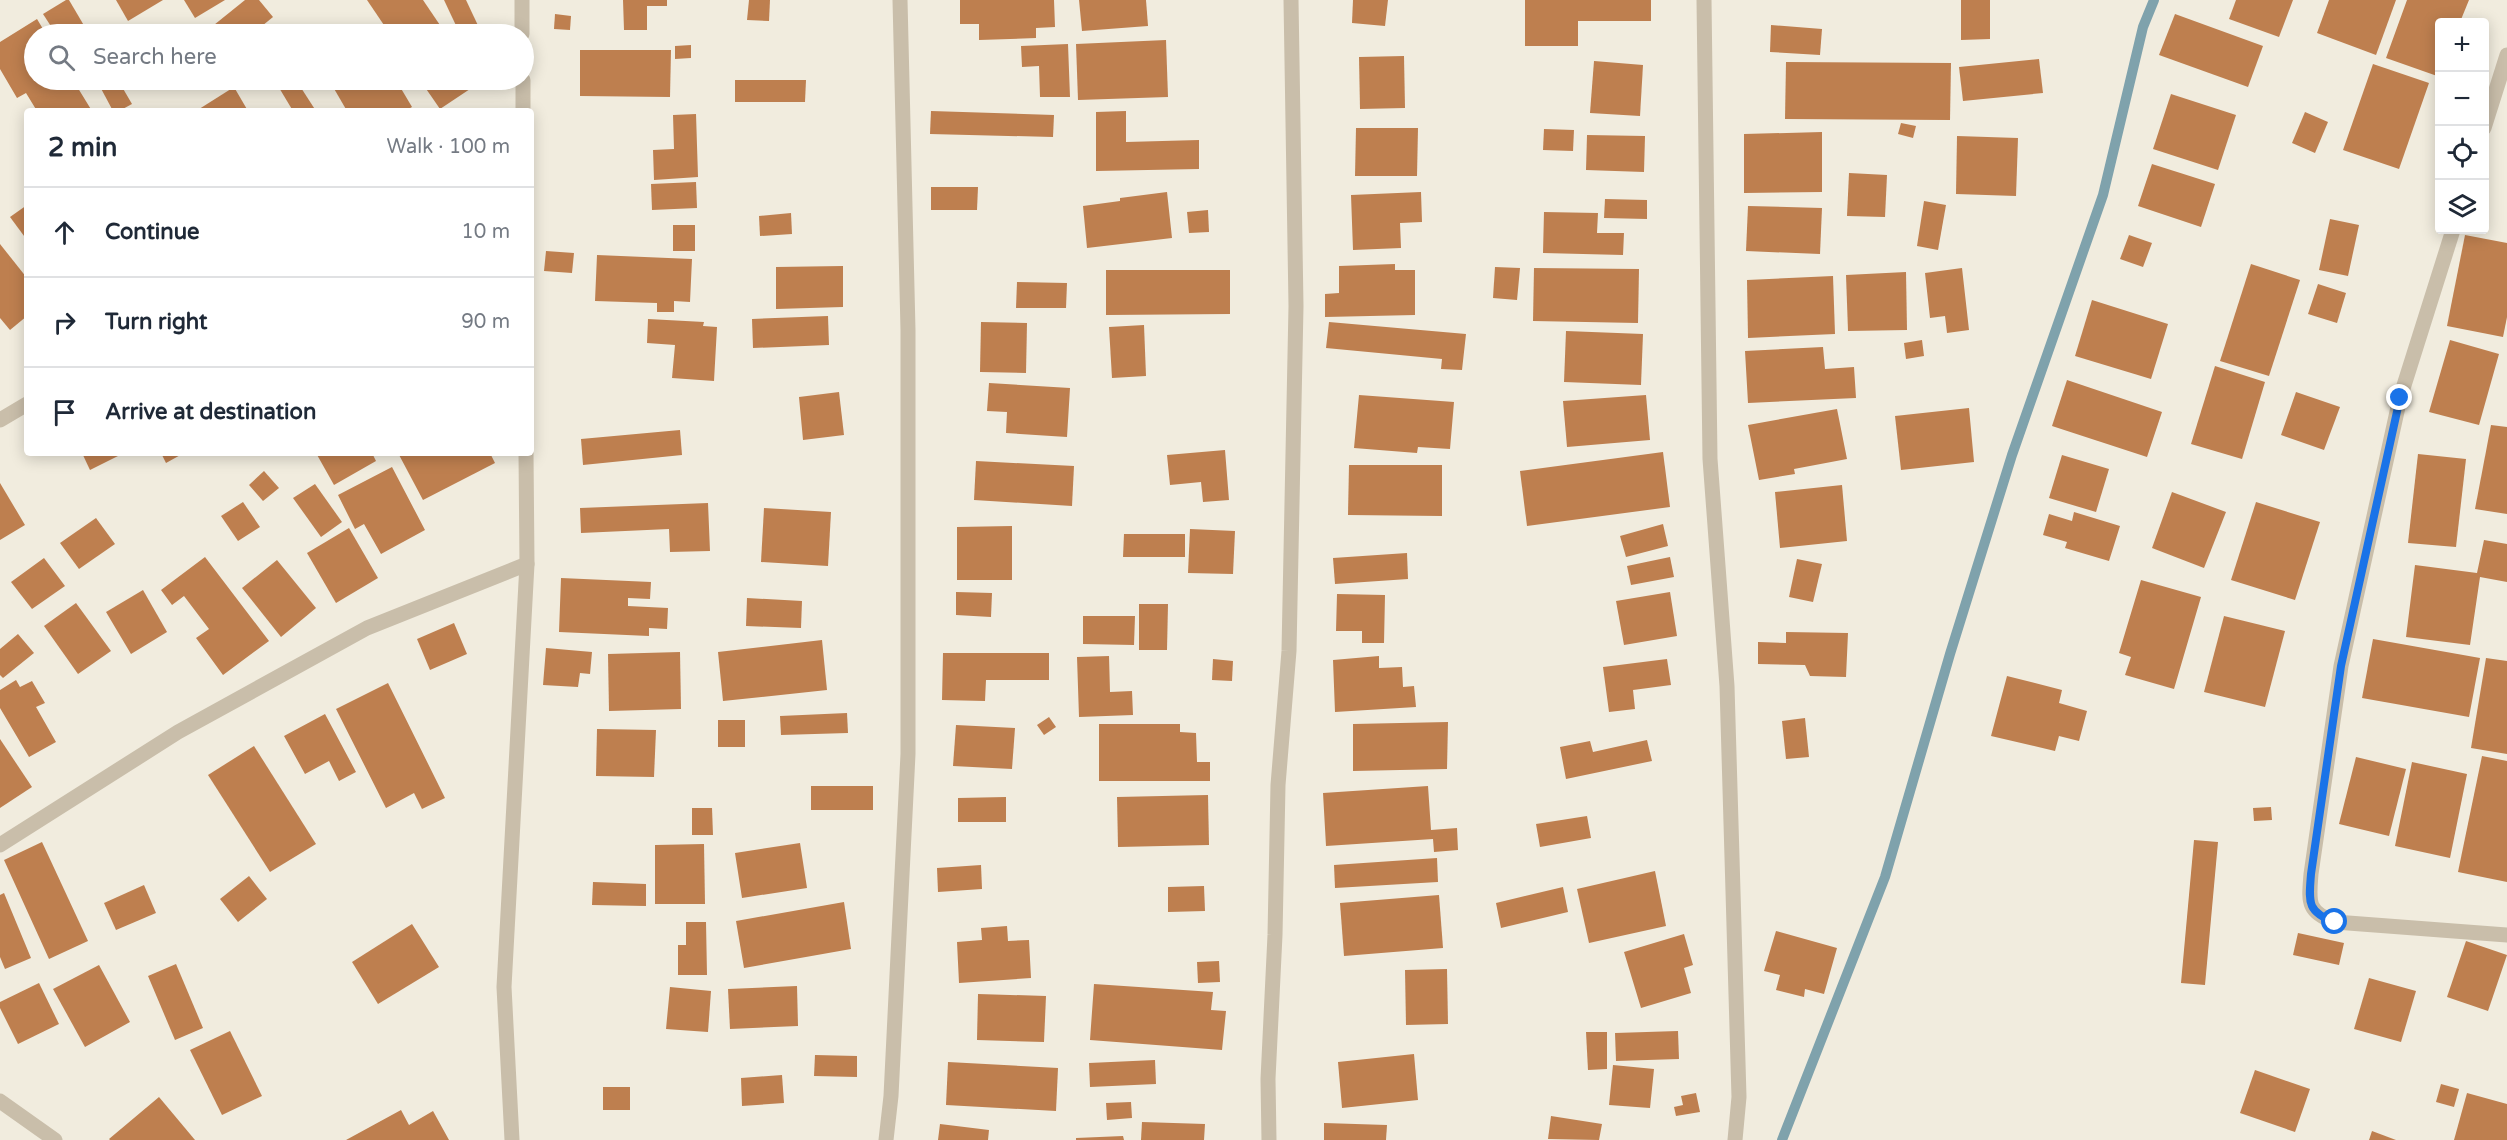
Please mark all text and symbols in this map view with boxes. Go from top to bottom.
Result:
map controls [2435,18,2489,234]
button: + [2435,18,2489,72]
search box [24,24,534,90]
icon: search [45,41,78,74]
text: Search here [93,44,217,70]
button: − [2435,72,2489,126]
button: locate [2435,126,2489,180]
text: 2 min [48,132,117,163]
text: Walk · 100 m [387,135,510,159]
button: layers [2435,180,2489,234]
icon: ahead [48,216,81,249]
text: Continue [105,219,200,245]
text: 10 m [461,220,510,244]
icon: right [48,306,81,339]
text: Turn right [105,309,207,335]
text: 90 m [461,310,510,334]
route end [2386,384,2412,410]
icon: arrive [48,396,81,429]
text: Arrive at destination [105,399,316,425]
route start [2321,908,2347,934]

